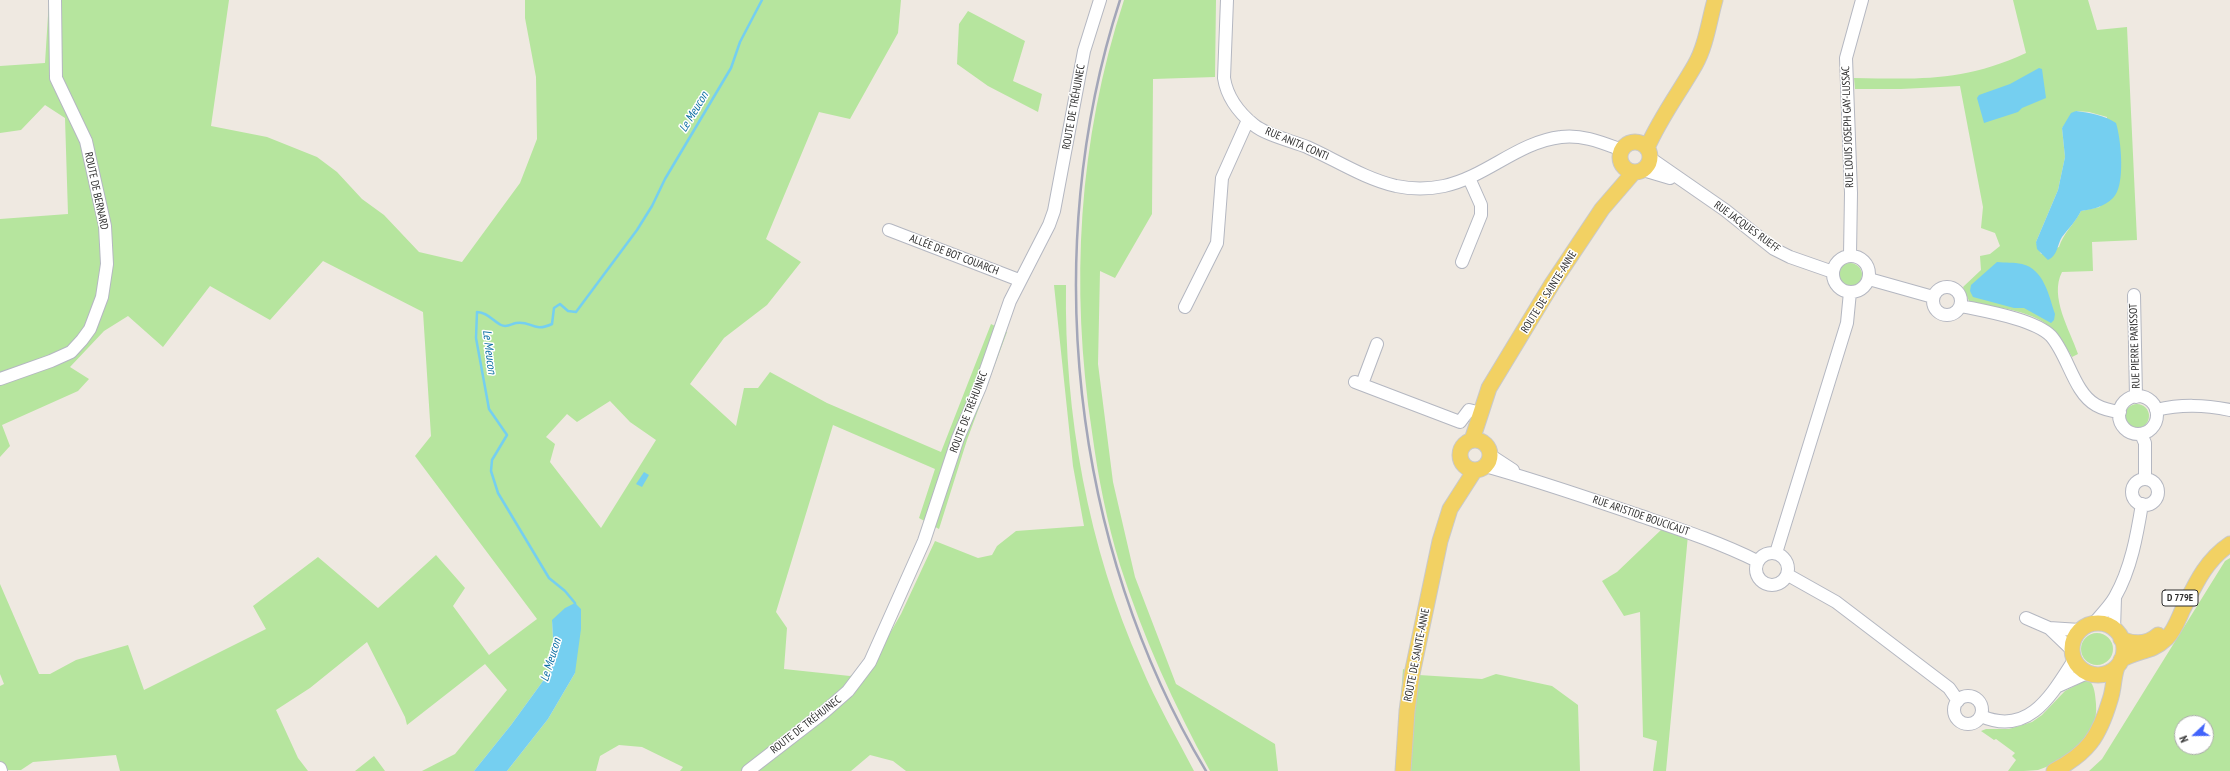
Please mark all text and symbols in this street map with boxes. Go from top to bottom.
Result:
street label: ROUTE DE TRÉHUINEC [1060,63,1088,151]
street label: RUE LOUIS JOSEPH GAY-LUSSAC [1839,66,1857,188]
water label: Le Meucon [676,89,712,135]
street label: RUE ANITA CONTI [1263,125,1331,163]
street label: ROUTE DE BERNARD [81,151,111,231]
street label: RUE JACQUES RUEFF [1711,198,1783,256]
street label: ALLÉE DE BOT COUARCH [907,232,1001,278]
street label: ROUTE DE SAINTE-ANNE [1518,248,1580,336]
street label: RUE PIERRE PARISSOT [2127,303,2143,389]
water label: Le Meucon [479,329,499,375]
street label: ROUTE DE TRÉHUINEC [947,369,991,455]
street label: RUE ARISTIDE BOUCICAUT [1591,493,1691,539]
road number: D 779E [2162,590,2198,606]
street label: ROUTE DE SAINTE-ANNE [1402,607,1432,703]
water label: Le Meucon [538,637,564,683]
street label: ROUTE DE TRÉHUINEC [768,693,844,757]
north arrow [2174,715,2214,755]
text: N [2176,734,2191,745]

